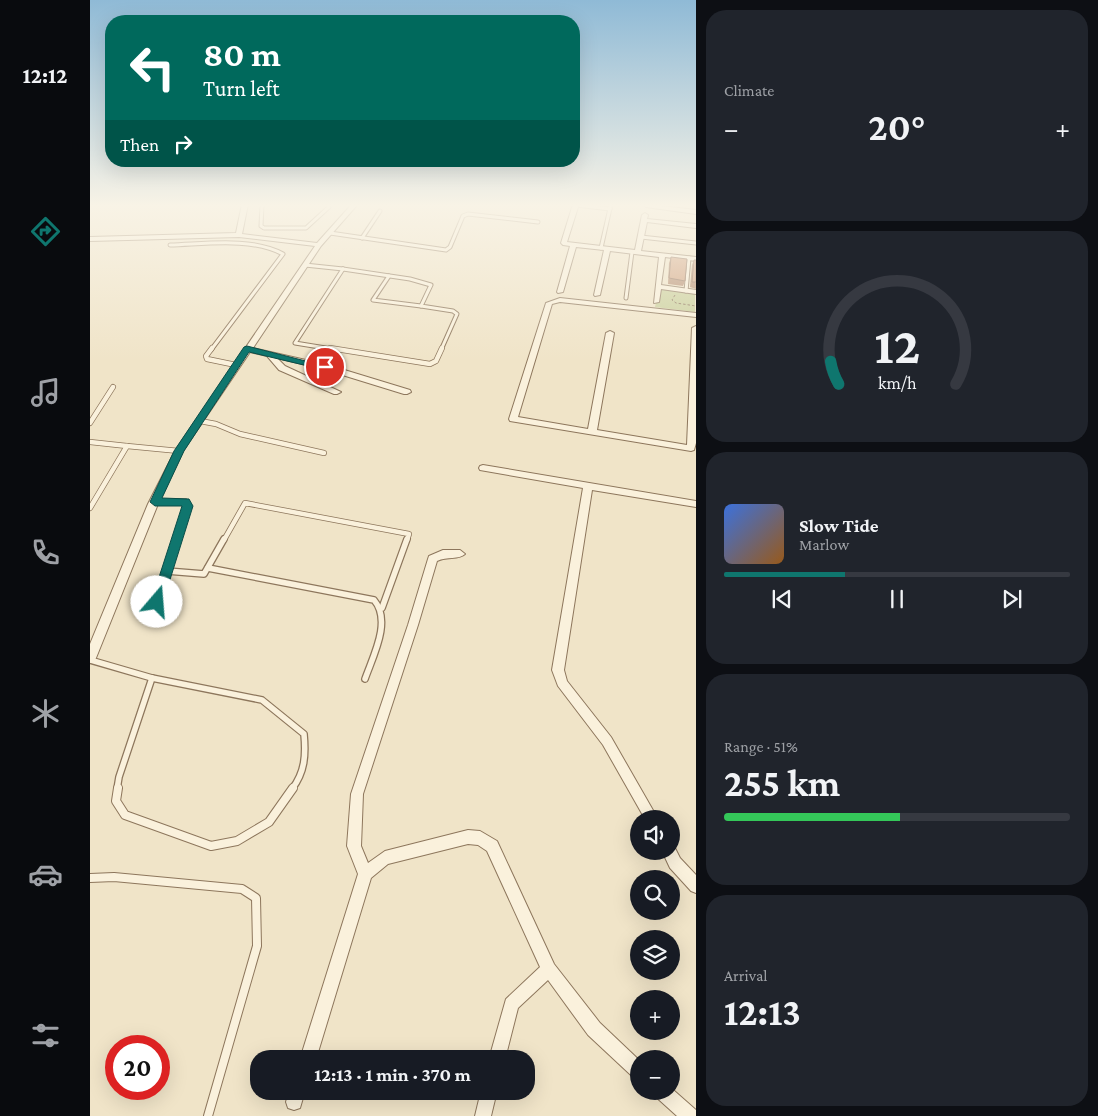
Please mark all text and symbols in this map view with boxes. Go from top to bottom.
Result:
icon: left [120,35,185,100]
text: 80 m [203,35,281,74]
text: 12:12 [22,63,68,88]
text: Turn left [203,76,280,101]
text: Climate [724,82,774,99]
text: 20° [868,106,926,148]
text: − [724,113,739,144]
text: + [1055,113,1070,144]
icon: right [169,130,197,158]
text: Then [120,134,159,155]
icon: directions [28,214,63,249]
text: 12 [874,316,920,374]
pin [304,346,346,388]
icon: arrive [311,353,339,381]
text: km/h [878,373,917,393]
icon: music [28,375,63,410]
text: Slow Tide [799,515,879,536]
icon: phone [28,535,63,570]
text: Marlow [799,536,849,553]
position arrow [130,575,182,627]
icon: previous [768,585,796,613]
icon: pause [883,585,911,613]
icon: next [998,585,1026,613]
icon: climate [28,696,63,731]
text: Range · 51% [724,738,798,755]
text: 255 km [724,762,840,804]
map controls [630,810,680,1100]
button: sound [630,810,680,860]
icon: car [28,857,63,892]
button: search [630,870,680,920]
button: layers [630,930,680,980]
text: Arrival [724,967,768,984]
button: + [630,990,680,1040]
text: 12:13 [724,991,801,1033]
icon: filters [28,1018,63,1053]
speed limit sign: 20 [105,1035,170,1100]
button: − [630,1050,680,1100]
text: 12:13 · 1 min · 370 m [314,1064,471,1085]

